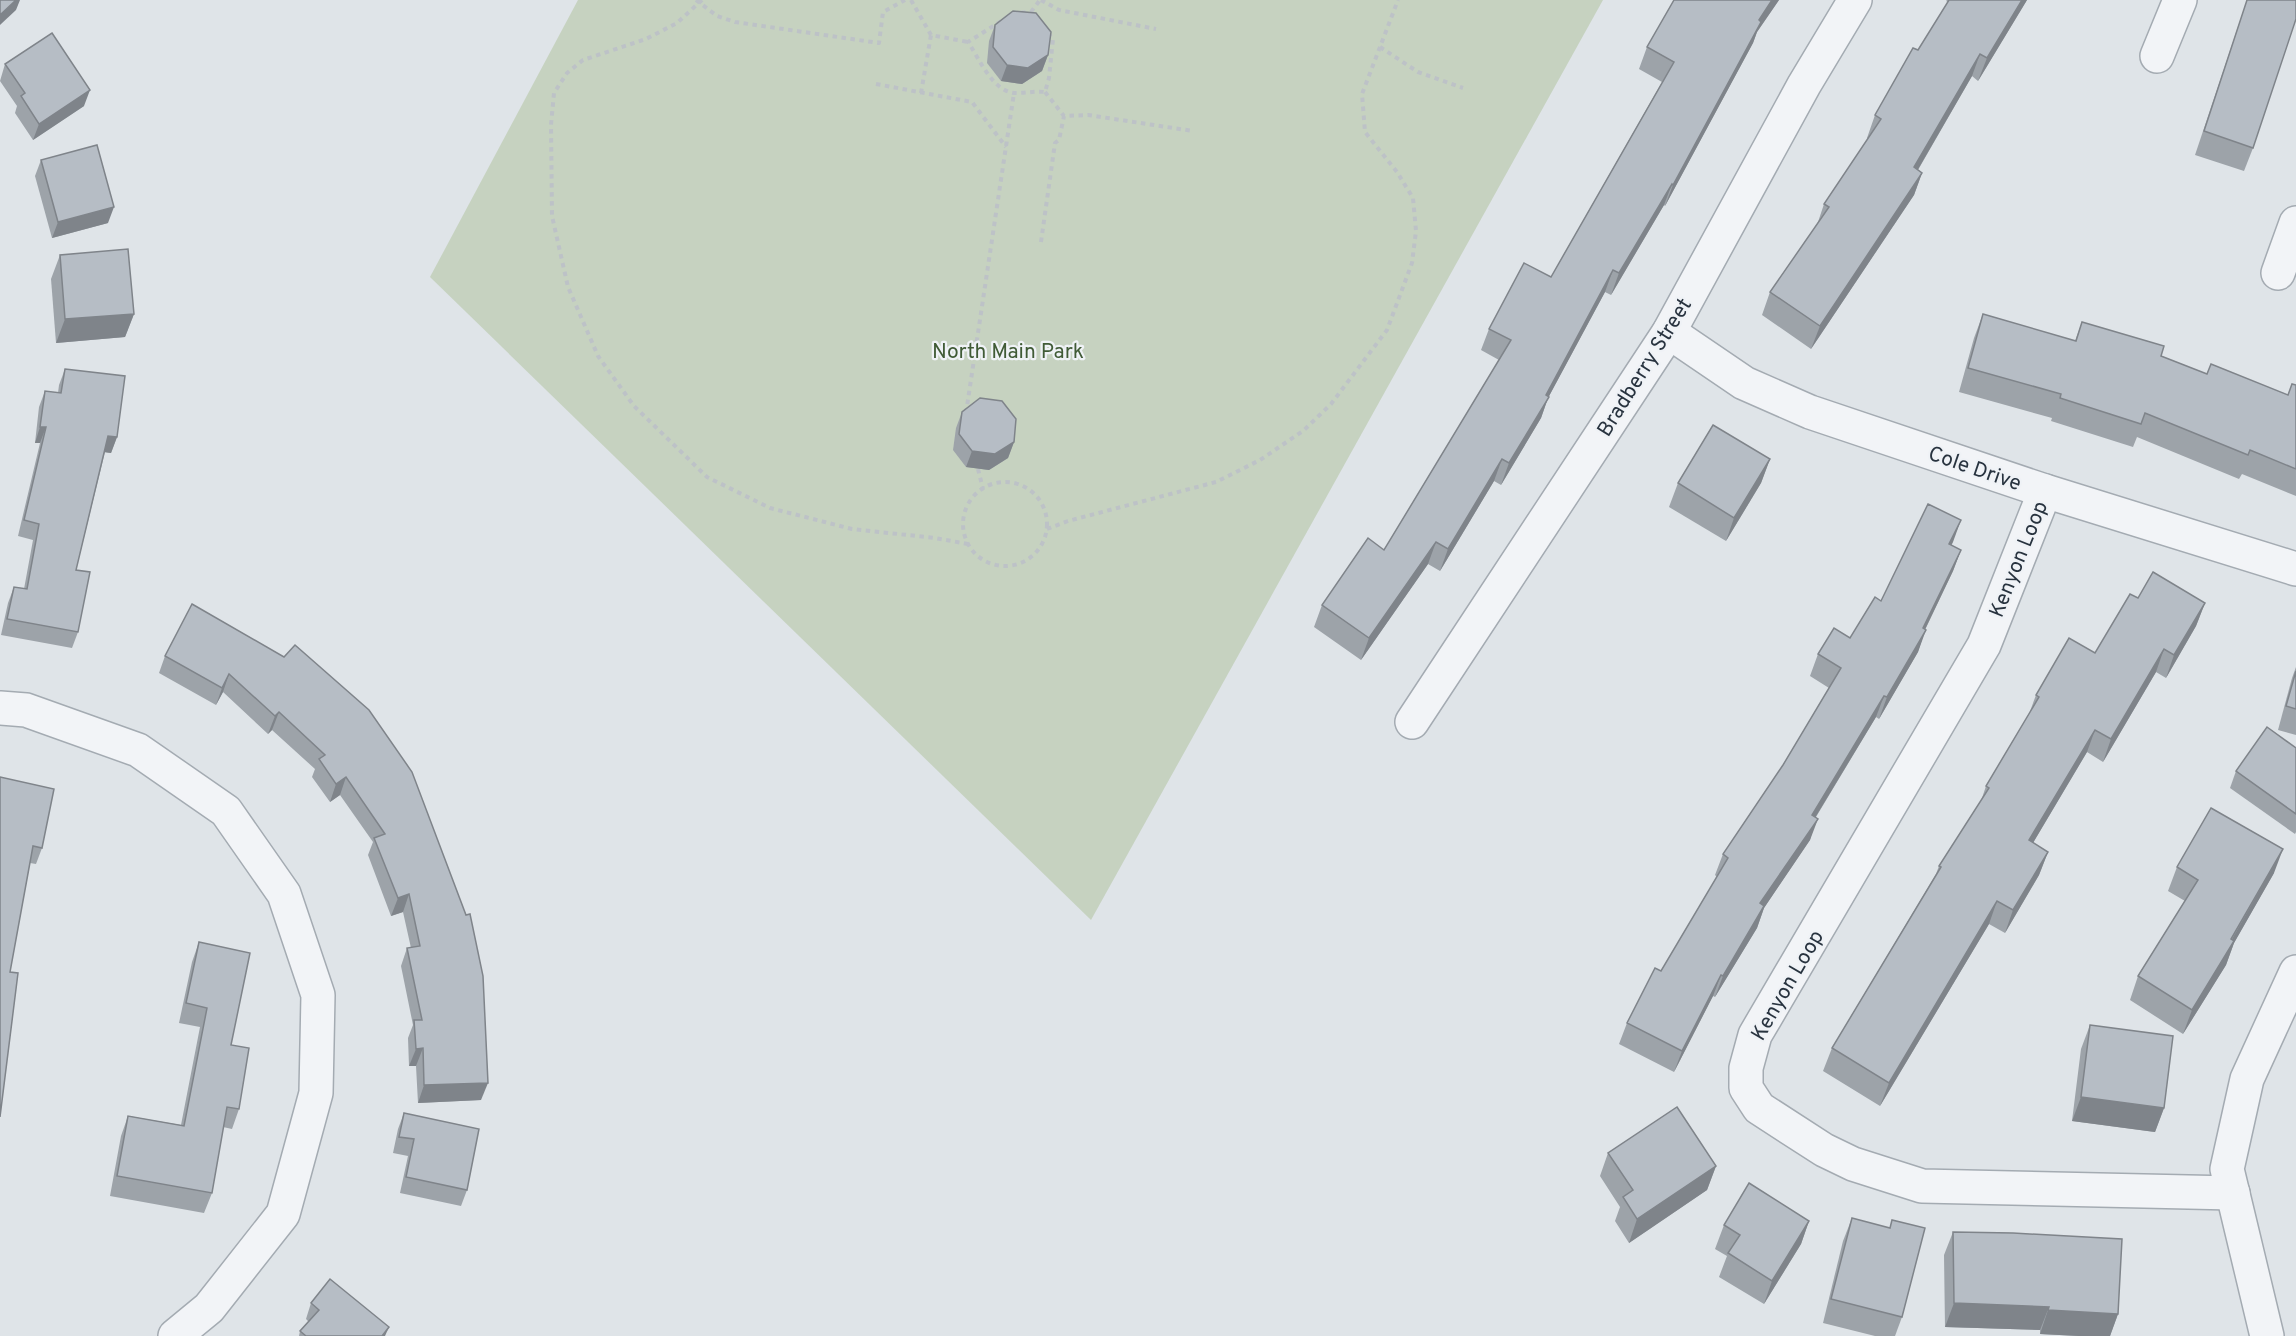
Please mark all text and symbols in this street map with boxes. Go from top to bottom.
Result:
street label: Bradberry Street [1592,293,1699,442]
park label: North Main Park [932,339,1084,366]
street label: Cole Drive [1924,441,2025,498]
street label: Kenyon Loop [1984,497,2055,622]
street label: Kenyon Loop [1746,926,1831,1046]

